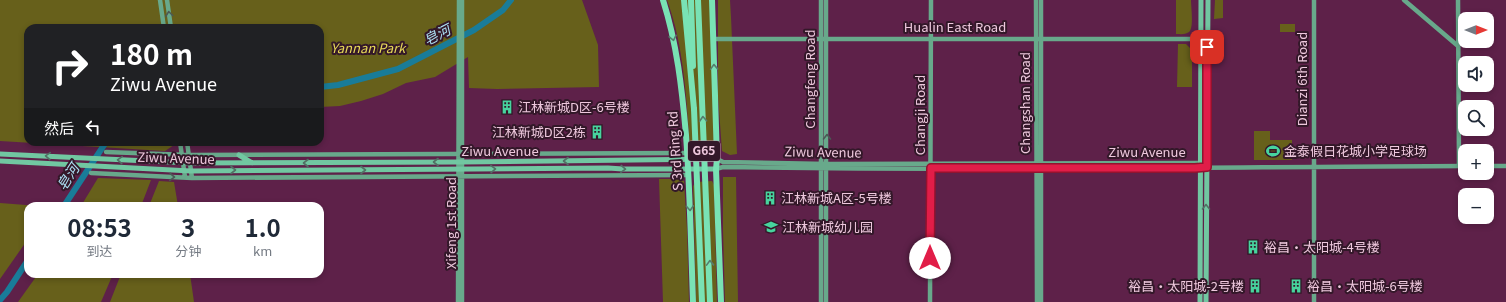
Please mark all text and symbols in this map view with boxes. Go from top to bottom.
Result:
one-way arrow [165,11,174,17]
north arrow [1458,12,1494,48]
map controls [1458,12,1494,224]
water label: 皂河 [420,17,456,49]
street label: Hualin East Road [904,17,1006,36]
street label: Changfeng Road [800,29,819,129]
pin [1190,30,1224,64]
street label: Dianzi 6th Road [1292,32,1311,126]
text: 180 m [110,33,193,73]
one-way arrow [669,34,677,41]
icon: arrive [1196,36,1218,58]
park label: Yannan Park [331,38,407,57]
icon: right [44,40,96,92]
street label: Changshan Road [1015,52,1034,154]
button: sound [1458,56,1494,92]
one-way arrow [710,64,718,70]
text: Ziwu Avenue [110,70,217,96]
street label: Changji Road [910,75,929,155]
place label: 江林新城D区-6号楼 [518,97,630,116]
building icon: 江林新城D区-6号楼 [499,99,515,115]
button: search [1458,100,1494,136]
street label: S 3rd Ring Rd [662,111,687,192]
icon: left [82,116,104,138]
one-way arrow [699,116,707,122]
text: 然后 [44,117,74,138]
place label: 江林新城D区2栋 [492,122,586,141]
building icon: 江林新城D区2栋 [589,124,605,140]
one-way arrow [823,134,831,140]
street label: Ziwu Avenue [461,141,539,160]
road number: G65 [688,141,720,161]
street label: Ziwu Avenue [784,141,862,162]
place label: 金泰假日花城小学足球场 [1284,141,1427,160]
street label: Ziwu Avenue [1108,142,1186,161]
sports icon: 金泰假日花城小学足球场 [1265,143,1281,159]
button: + [1458,144,1494,180]
street label: Ziwu Avenue [137,147,215,168]
one-way arrow [45,152,51,161]
one-way arrow [117,156,123,164]
water label: 皂河 [51,157,85,194]
one-way arrow [563,157,569,165]
one-way arrow [433,158,439,166]
one-way arrow [303,159,309,167]
one-way arrow [490,165,496,173]
one-way arrow [620,165,626,173]
one-way arrow [230,166,236,174]
one-way arrow [360,166,366,174]
one-way arrow [169,173,175,181]
street label: Xifeng 1st Road [441,177,460,269]
place label: 江林新城A区-5号楼 [781,188,892,207]
button: − [1458,188,1494,224]
building icon: 江林新城A区-5号楼 [762,190,778,206]
one-way arrow [1202,204,1210,210]
one-way arrow [686,205,694,211]
text: 08:53 [67,209,132,244]
text: 3 [181,209,195,244]
text: 1.0 [245,209,281,244]
place label: 江林新城幼儿园 [782,217,873,236]
school or university icon: 江林新城幼儿园 [763,219,779,235]
position arrow [909,237,951,279]
place label: 裕昌·太阳城-4号楼 [1264,237,1380,256]
building icon: 裕昌·太阳城-4号楼 [1245,239,1261,255]
text: 到达 [87,241,113,260]
text: 分钟 [175,241,201,260]
text: km [253,241,272,260]
one-way arrow [705,260,714,266]
place label: 裕昌·太阳城-2号楼 [1128,276,1244,295]
place label: 裕昌·太阳城-6号楼 [1307,276,1423,295]
building icon: 裕昌·太阳城-2号楼 [1247,278,1263,294]
building icon: 裕昌·太阳城-6号楼 [1288,278,1304,294]

